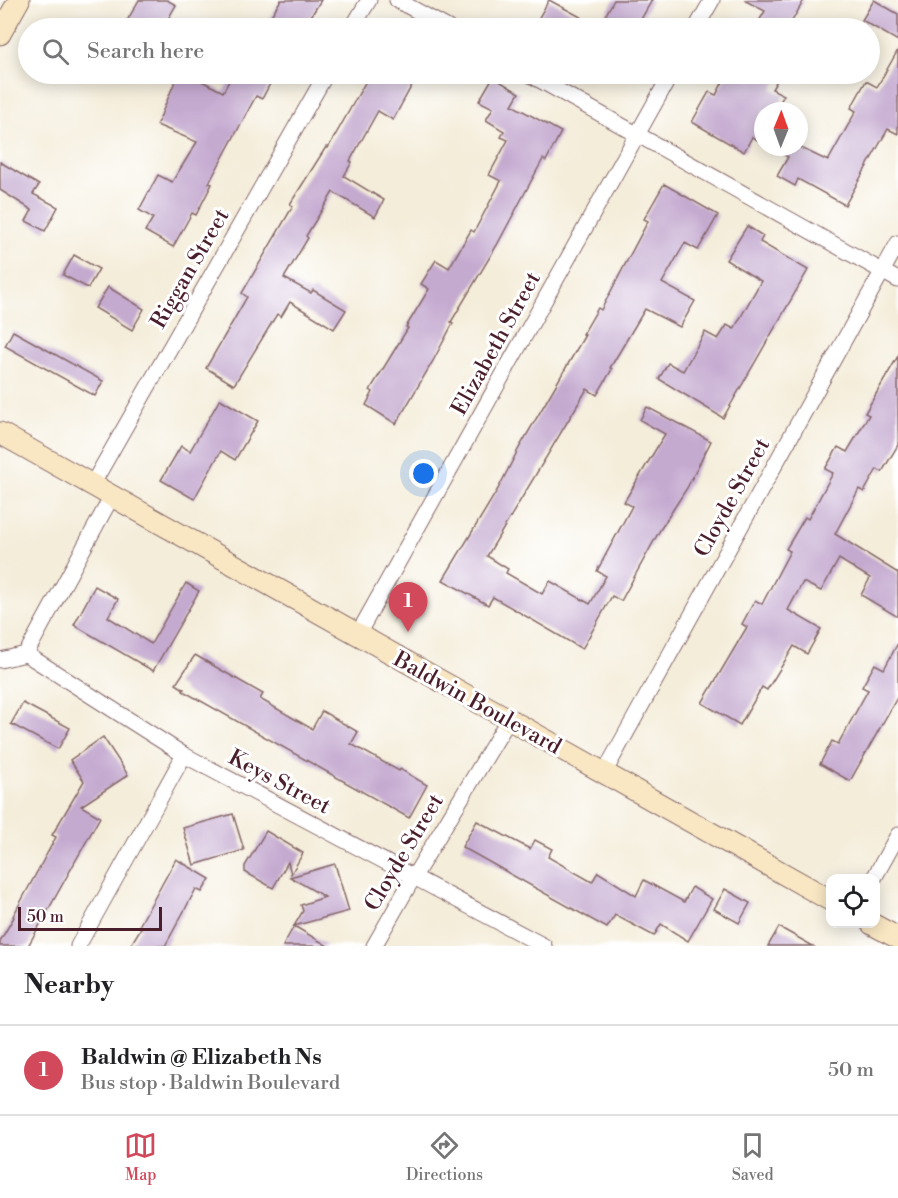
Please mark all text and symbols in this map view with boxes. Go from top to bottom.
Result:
search box [18,18,880,84]
icon: search [39,35,72,68]
text: Search here [87,38,204,65]
north arrow [754,102,808,156]
street label: Riggan Street [145,204,236,333]
street label: Elizabeth Street [446,267,547,420]
street label: Cloyde Street [689,433,776,562]
your location [409,459,438,488]
pin: 1 [388,582,428,632]
street label: Baldwin Boulevard [388,646,566,761]
street label: Keys Street [224,744,335,821]
street label: Cloyde Street [359,789,450,916]
map controls [826,874,880,928]
button: locate [826,874,880,928]
scale bar [18,904,162,932]
text: 50 m [27,907,64,927]
text: Nearby [24,969,114,1001]
text: Baldwin @ Elizabeth Ns [81,1044,322,1071]
text: 1 [39,1058,48,1083]
text: 50 m [828,1058,874,1083]
text: Bus stop · Baldwin Boulevard [81,1071,340,1096]
tab: Map [124,1129,157,1185]
tab: Directions [406,1129,483,1185]
tab: Saved [732,1129,774,1185]

